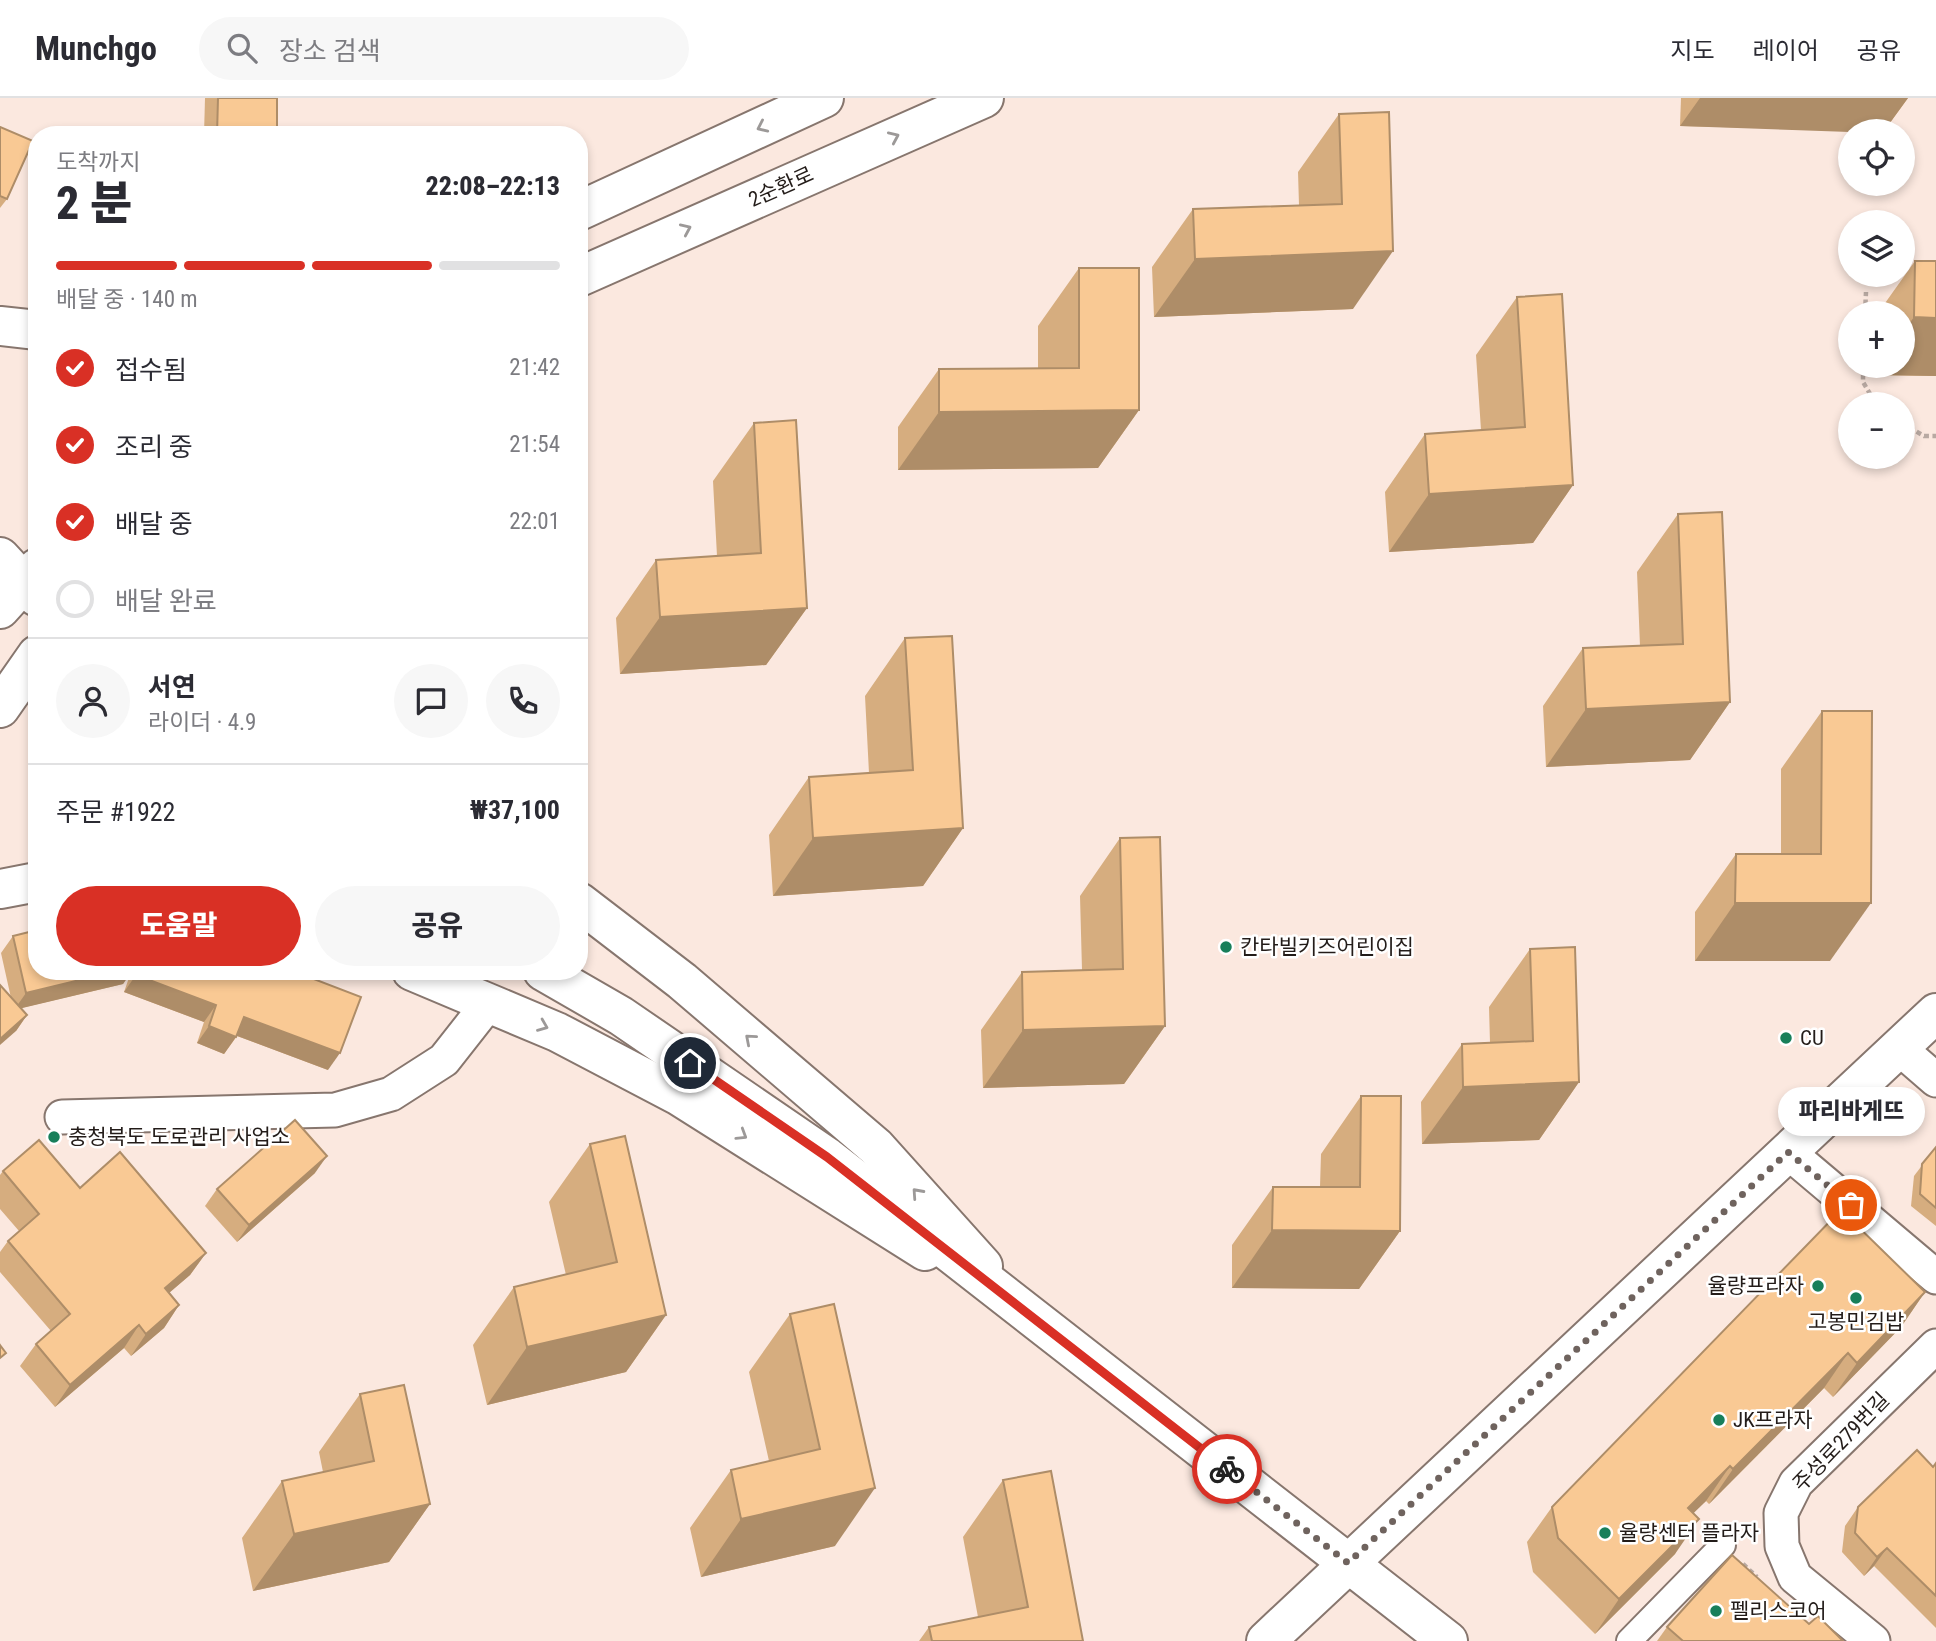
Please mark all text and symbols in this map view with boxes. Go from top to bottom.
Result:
search box [199,17,689,80]
text: Munchgo [35,29,157,68]
icon: search [223,29,261,67]
text: 장소 검색 [279,36,381,66]
text: 지도 [1670,37,1715,65]
text: 레이어 [1753,37,1819,65]
text: 공유 [1857,37,1901,65]
one-way arrow [756,119,769,133]
map controls [1838,119,1915,469]
button: locate [1838,119,1915,196]
one-way arrow [887,131,900,145]
text: 도착까지 [56,149,141,176]
street label: 2순환로 [745,162,817,212]
text: 22:08–22:13 [426,171,560,201]
text: 2 분 [56,176,132,230]
button: layers [1838,210,1915,287]
one-way arrow [679,223,691,237]
text: 배달 중 · 140 m [56,286,198,313]
button: + [1838,301,1915,378]
icon: check [56,349,94,387]
text: 21:42 [509,354,560,381]
text: 접수됨 [115,355,187,385]
button: − [1838,392,1915,469]
icon: check [56,426,94,464]
text: 21:54 [509,431,560,458]
text: 조리 중 [115,432,193,462]
icon: check [56,503,94,541]
text: 22:01 [509,508,560,535]
text: 배달 중 [115,509,193,539]
text: 배달 완료 [115,586,217,616]
button: person [56,664,130,738]
button: chat [394,664,468,738]
button: phone [486,664,560,738]
text: 서연 [148,672,196,702]
text: 라이더 · 4.9 [148,709,256,736]
text: ₩37,100 [470,795,560,825]
text: 주문 #1922 [56,797,175,827]
button: 도움말 [56,886,301,966]
button: 공유 [315,886,560,966]
place label: 칸타빌키즈어린이집 [1240,935,1414,959]
marker: 칸타빌키즈어린이집 [1218,939,1234,955]
one-way arrow [536,1017,548,1031]
place label: CU [1800,1026,1824,1050]
marker: CU [1778,1030,1794,1046]
pin [660,1033,720,1093]
one-way arrow [746,1035,759,1047]
icon: home [671,1044,709,1082]
callout: 파리바게뜨 [1778,1086,1924,1135]
text: 파리바게뜨 [1799,1098,1904,1125]
place label: 충청북도 도로관리 사업소 [68,1125,290,1149]
one-way arrow [734,1127,747,1140]
marker: 충청북도 도로관리 사업소 [46,1129,62,1145]
pin [1821,1175,1881,1235]
icon: bag [1832,1186,1870,1224]
one-way arrow [913,1188,926,1201]
place label: 율량프라자 [1707,1274,1804,1298]
marker: 율량프라자 [1810,1278,1826,1294]
marker: 고봉민김밥 [1848,1290,1864,1306]
place label: 고봉민김밥 [1808,1310,1904,1334]
street label: 주성로279번길 [1788,1388,1894,1496]
place label: JK프라자 [1733,1408,1813,1432]
marker: JK프라자 [1711,1412,1727,1428]
courier [1192,1434,1262,1504]
icon: bike [1208,1450,1246,1488]
place label: 율량센터 플라자 [1619,1521,1759,1545]
marker: 율량센터 플라자 [1597,1525,1613,1541]
place label: 펠리스코어 [1730,1599,1827,1623]
marker: 펠리스코어 [1708,1603,1724,1619]

